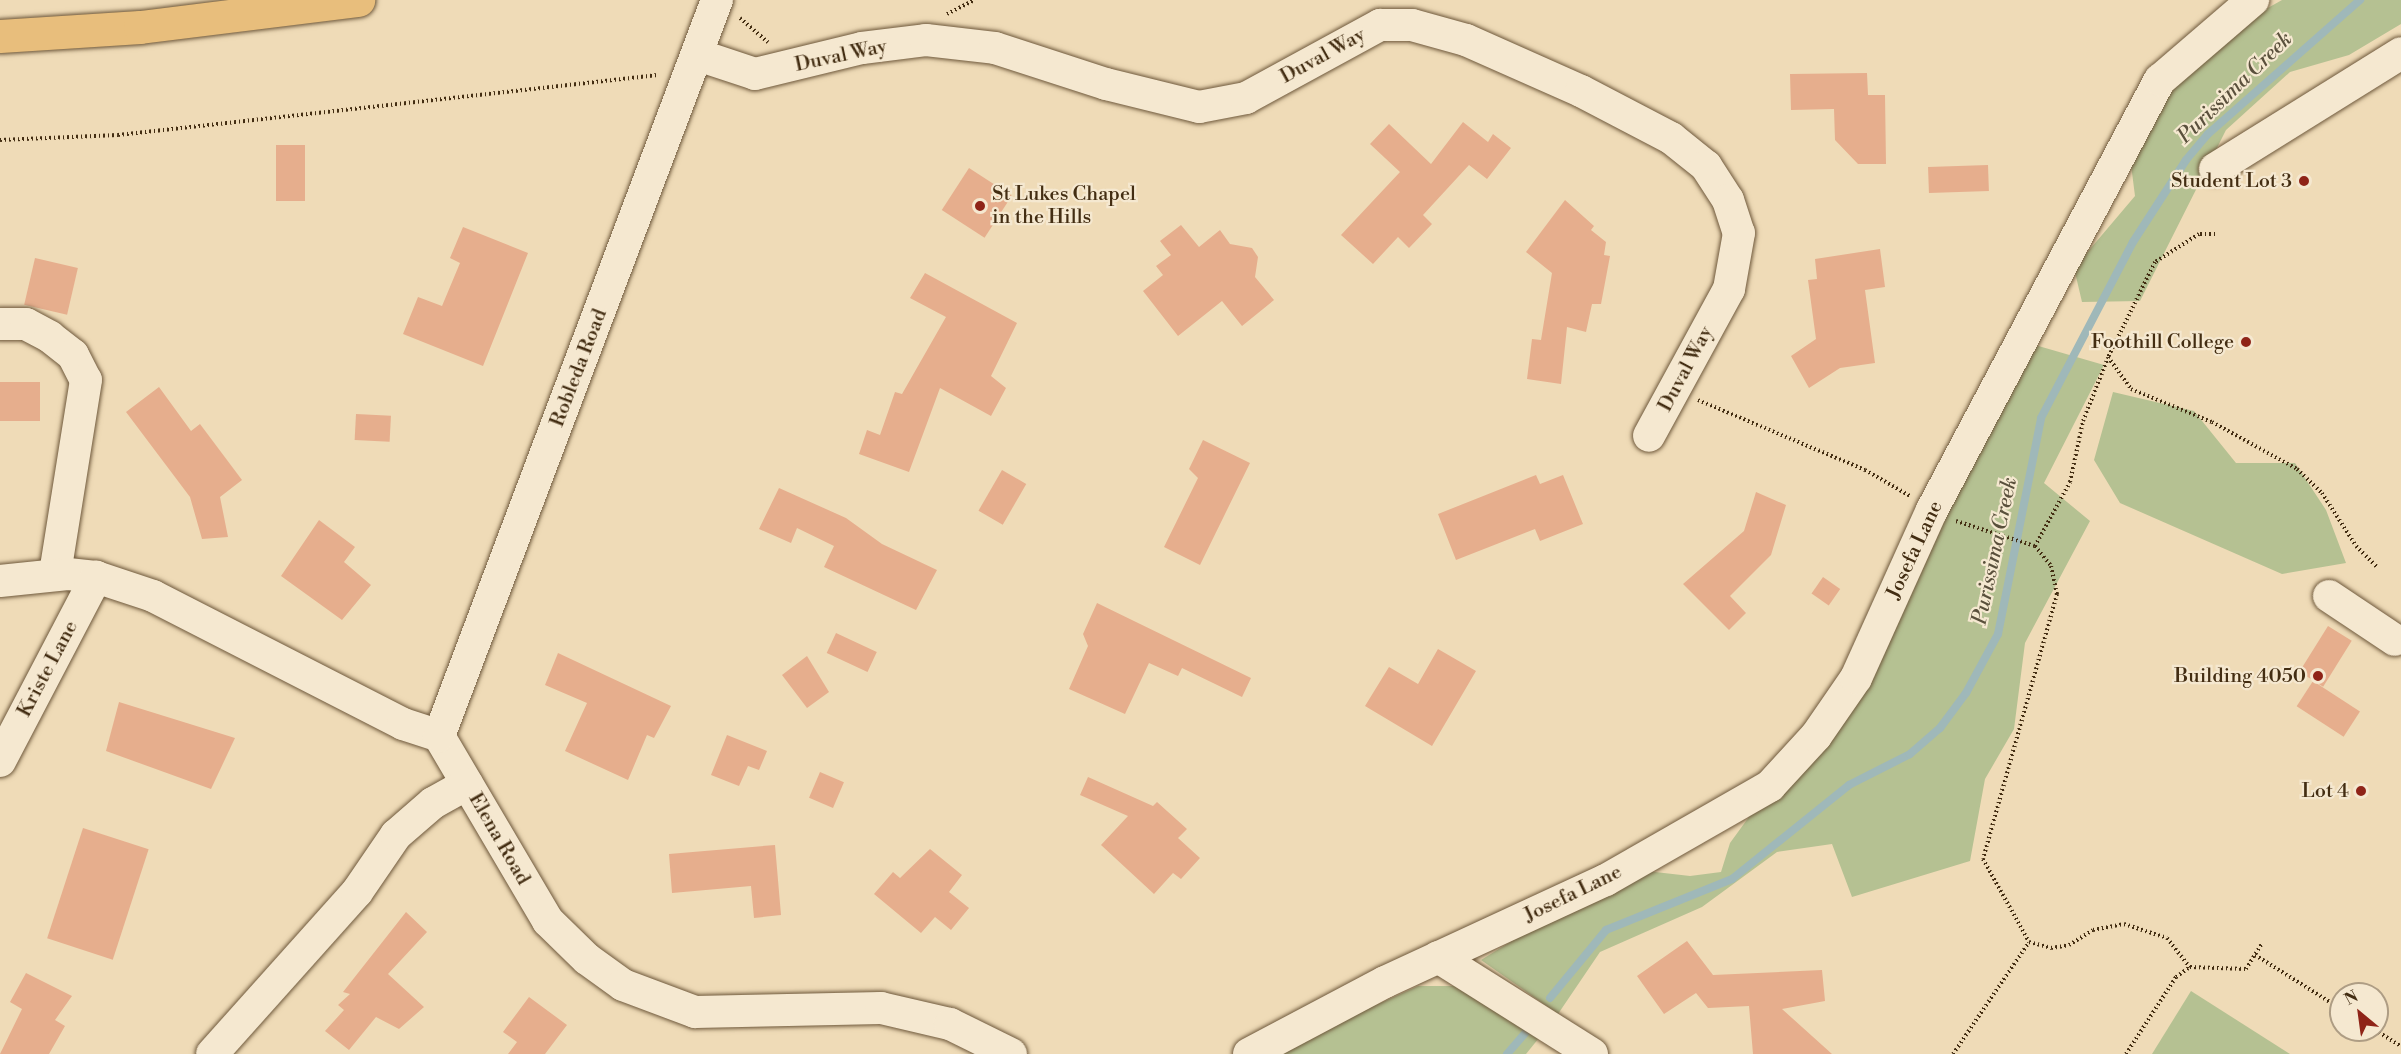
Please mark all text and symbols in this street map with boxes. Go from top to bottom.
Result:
street label: Duval Way [1276,23,1370,89]
water label: Purissima Creek [2172,27,2298,149]
street label: Duval Way [793,35,889,77]
place label: Student Lot 3 [2171,169,2292,193]
marker: Student Lot 3 [2297,174,2311,188]
place label: St Lukes Chapel in the Hills [992,183,1136,230]
marker: St Lukes Chapel in the Hills [973,199,987,213]
street label: Robleda Road [546,306,612,430]
street label: Duval Way [1653,322,1719,416]
place label: Foothill College [2091,330,2234,354]
marker: Foothill College [2239,335,2253,349]
water label: Purissima Creek [1967,475,2023,627]
street label: Josefa Lane [1882,497,1948,603]
street label: Kriste Lane [13,617,83,721]
place label: Building 4050 [2174,664,2306,688]
marker: Building 4050 [2311,669,2325,683]
place label: Lot 4 [2302,779,2349,803]
marker: Lot 4 [2354,784,2368,798]
street label: Elena Road [463,789,535,889]
street label: Josefa Lane [1520,860,1626,928]
north arrow [2329,982,2389,1042]
text: N [2341,986,2362,1010]

